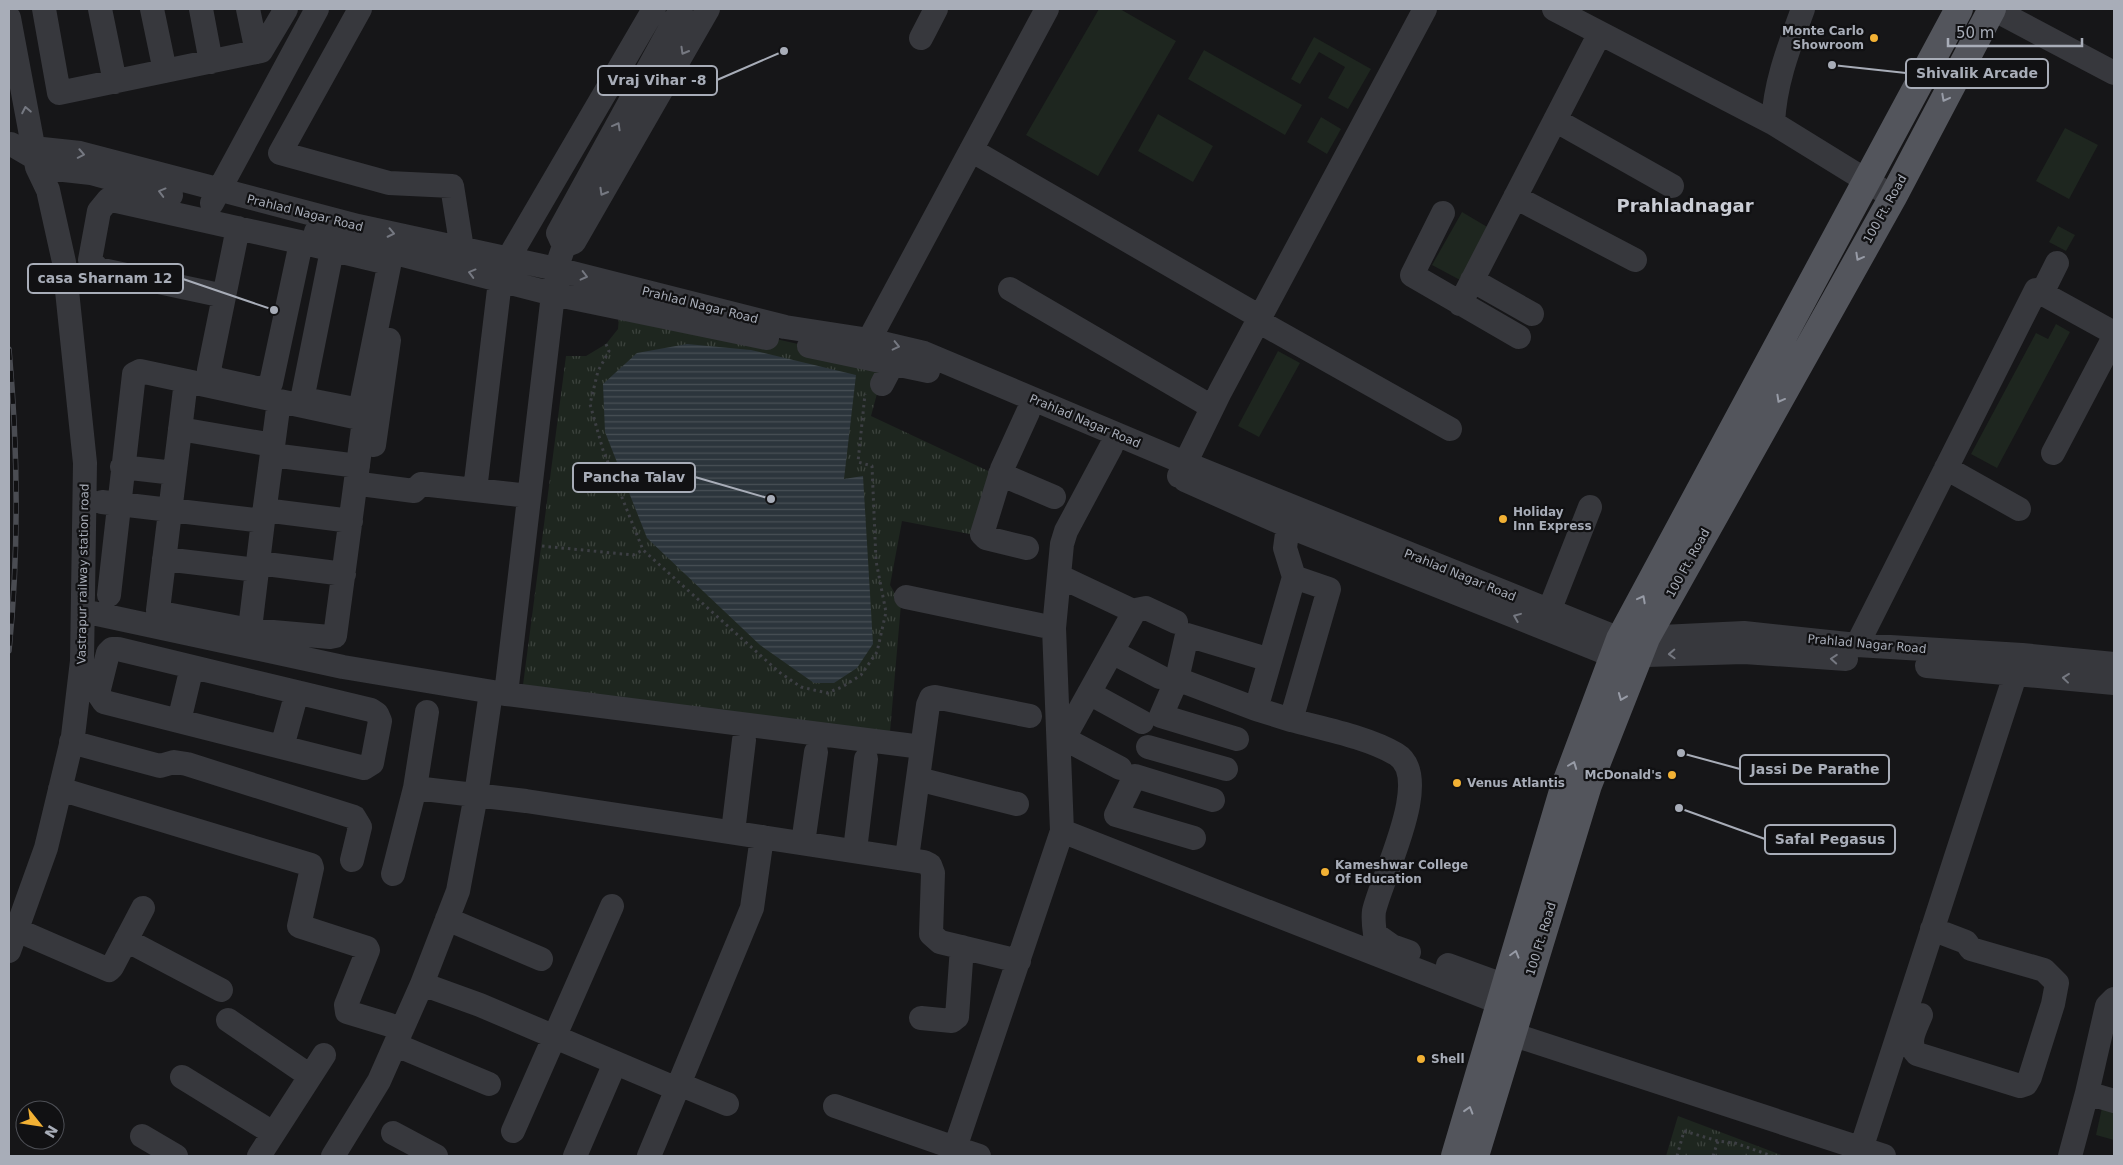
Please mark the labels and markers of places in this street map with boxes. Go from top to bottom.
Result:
place label: Monte Carlo Showroom [1782,24,1864,52]
marker: Monte Carlo Showroom [1868,32,1880,44]
callout: Shivalik Arcade [1906,59,2048,88]
callout: Vraj Vihar -8 [598,66,717,95]
callout: casa Sharnam 12 [28,264,183,293]
callout: Pancha Talav [573,463,695,492]
place label: Holiday Inn Express [1513,505,1592,533]
marker: Holiday Inn Express [1497,513,1509,525]
callout: Jassi De Parathe [1740,755,1889,784]
place label: McDonald's [1585,768,1662,782]
marker: McDonald's [1666,769,1678,781]
place label: Venus Atlantis [1467,776,1565,790]
marker: Venus Atlantis [1451,777,1463,789]
callout: Safal Pegasus [1765,825,1895,854]
place label: Kameshwar College Of Education [1335,858,1468,886]
marker: Kameshwar College Of Education [1319,866,1331,878]
place label: Shell [1431,1052,1465,1066]
marker: Shell [1415,1053,1427,1065]

